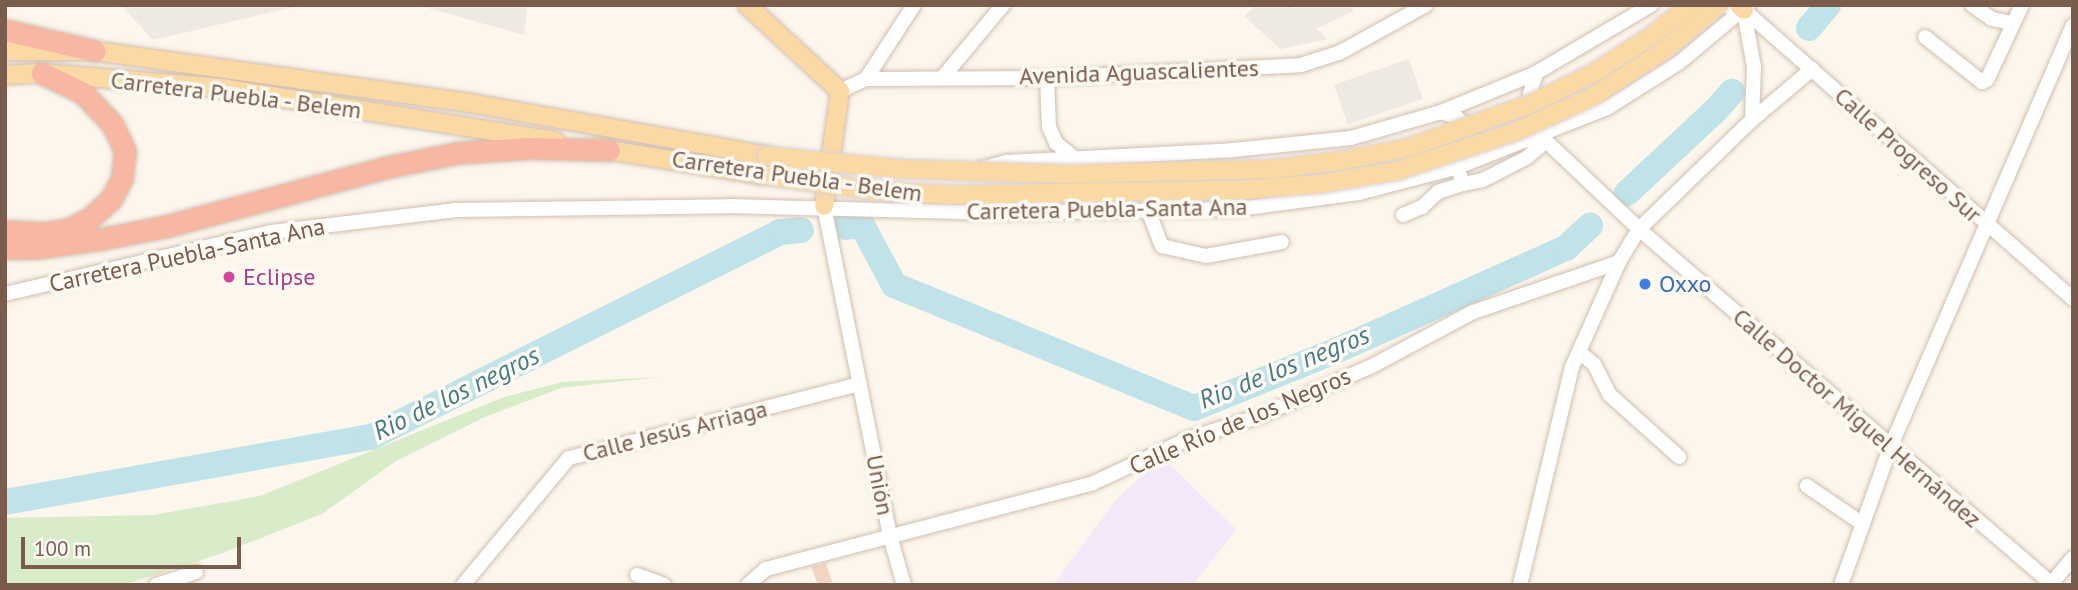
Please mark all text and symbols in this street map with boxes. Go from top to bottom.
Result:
street label: Avenida Aguascalientes [1018,53,1260,91]
street label: Carretera Puebla - Belem [107,65,365,125]
street label: Calle Progreso Sur [1829,81,1987,229]
street label: Carretera Puebla - Belem [668,144,926,208]
street label: Carretera Puebla-Santa Ana [966,192,1248,226]
street label: Carretera Puebla-Santa Ana [46,212,328,298]
place label: Eclipse [243,263,315,291]
marker: Eclipse [221,269,237,285]
place label: Oxxo [1659,270,1711,298]
marker: Oxxo [1637,276,1653,292]
street label: Calle Doctor Miguel Hernández [1727,302,1987,534]
water label: Rio de los negros [1194,319,1374,415]
water label: Rio de los negros [368,339,544,447]
street label: Calle Río de los Negros [1125,361,1355,481]
street label: Calle Jesús Arriaga [579,394,771,468]
street label: Unión [860,452,900,518]
scale bar [24,524,245,568]
text: 100 m [34,535,91,562]

